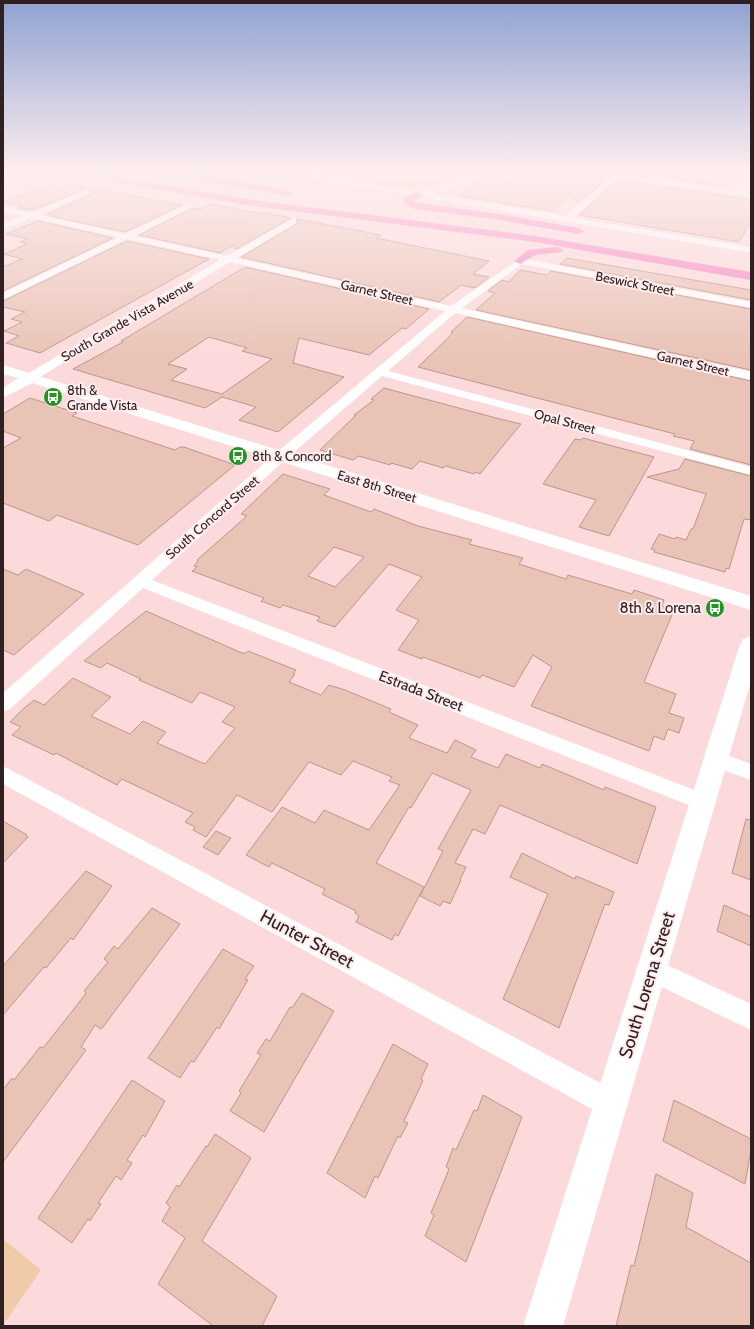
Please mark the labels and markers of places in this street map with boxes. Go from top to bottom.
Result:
place label: 8th & Grande Vista [67,382,138,413]
bus stop icon: 8th & Grande Vista [42,386,64,408]
bus stop icon: 8th & Concord [227,445,249,467]
place label: 8th & Concord [252,448,331,464]
bus stop icon: 8th & Lorena [704,597,726,619]
place label: 8th & Lorena [619,599,702,617]

